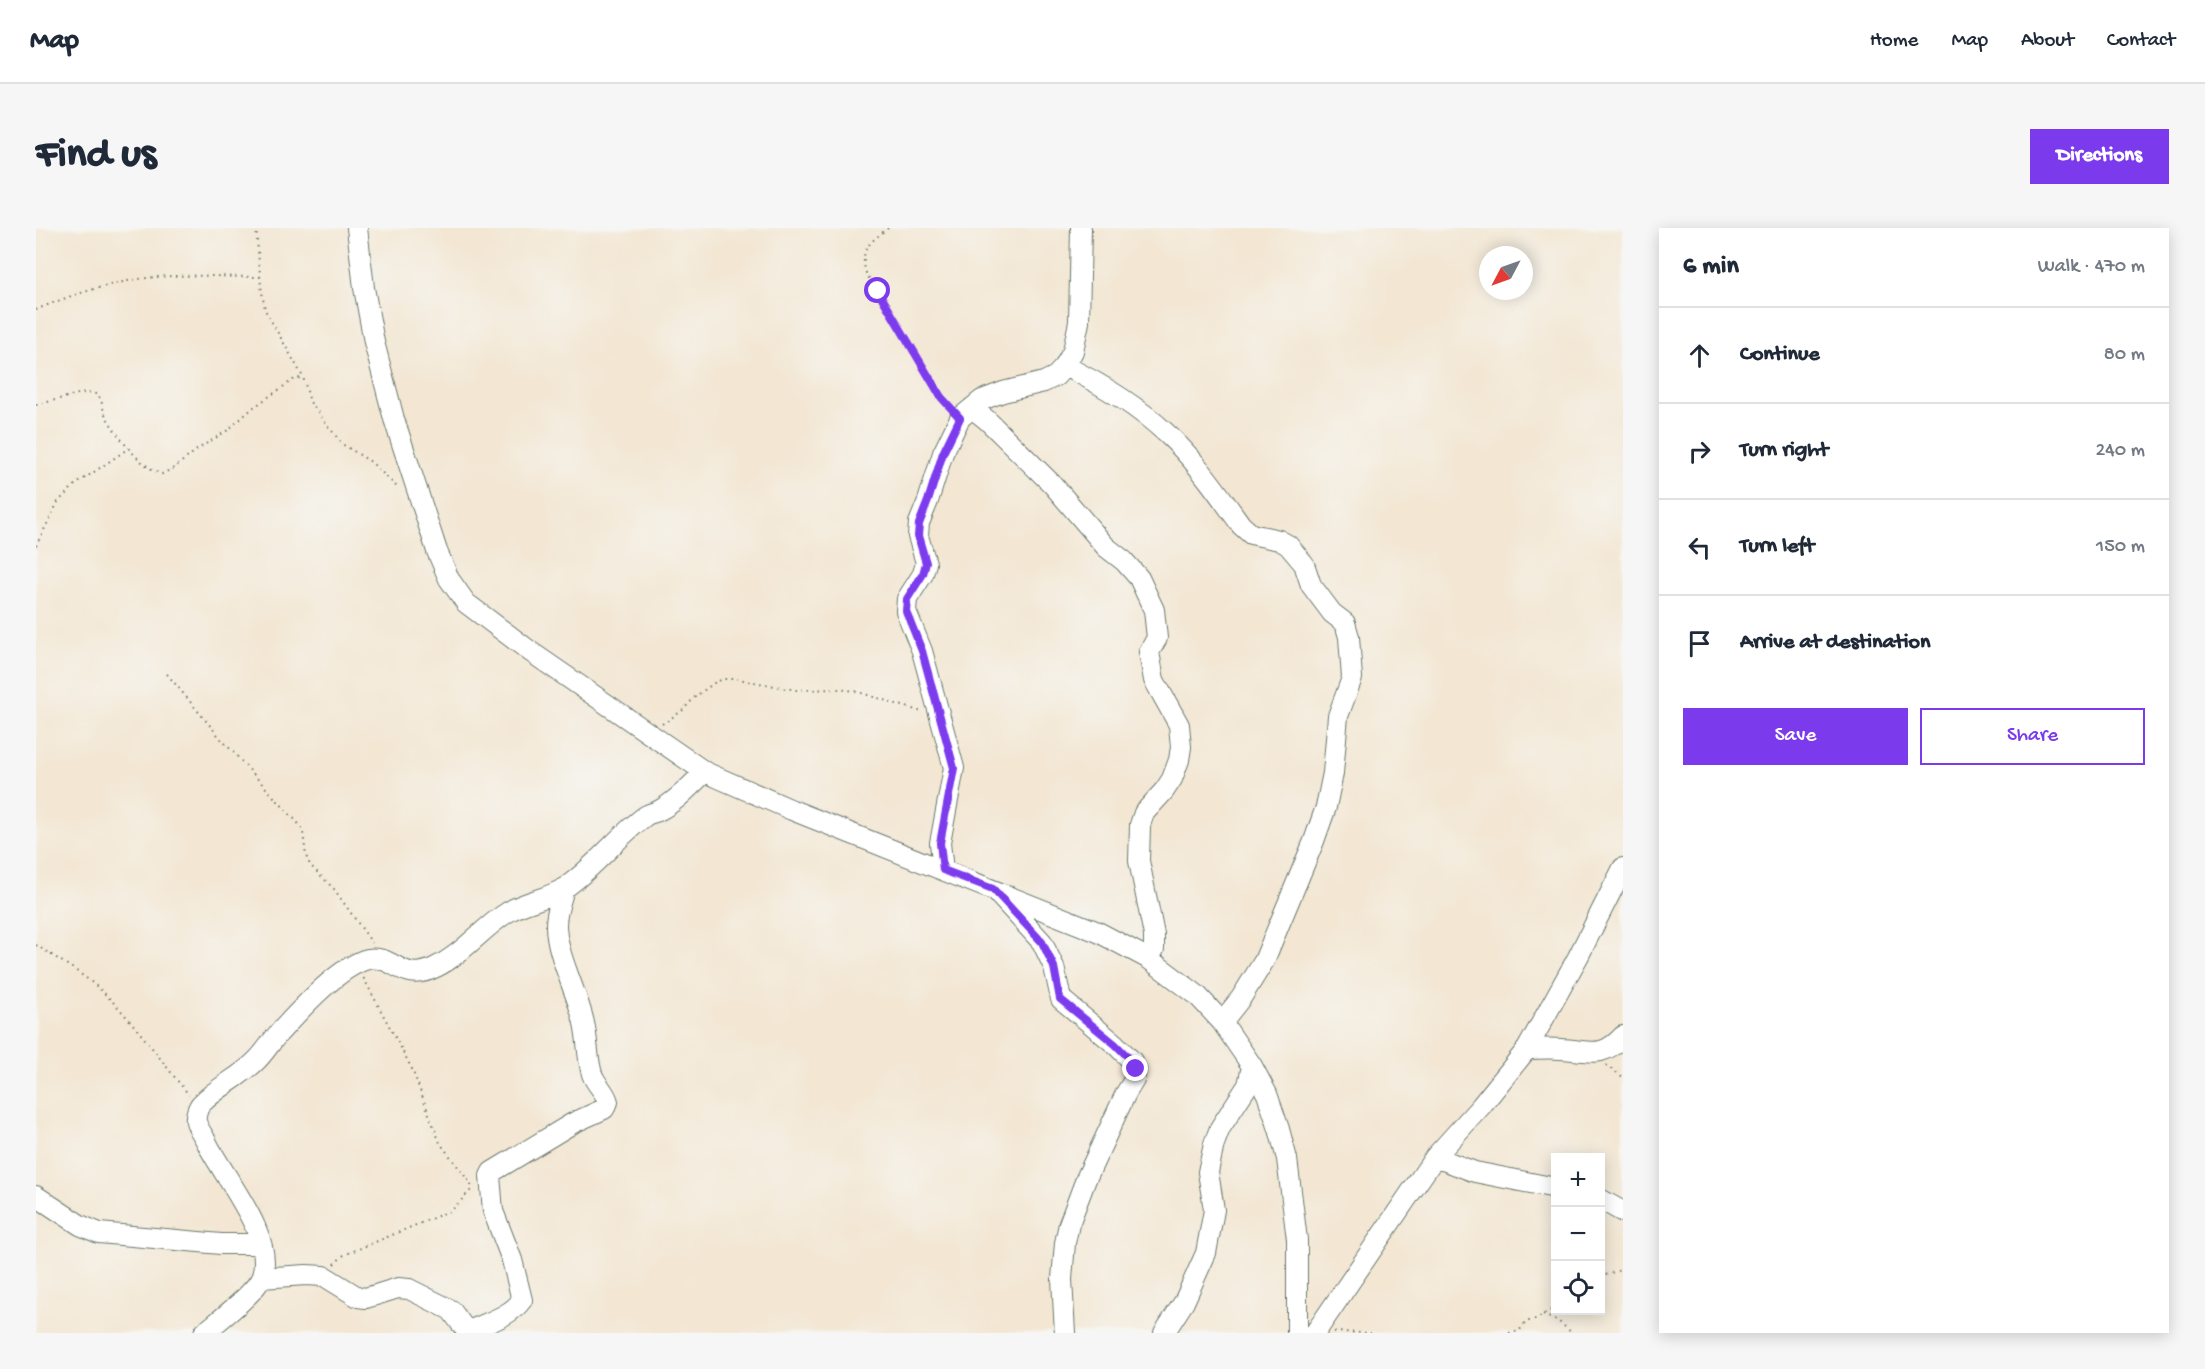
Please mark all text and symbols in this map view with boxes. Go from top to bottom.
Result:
text: Map [30,25,79,58]
text: Home [1870,29,1918,54]
text: Map [1951,29,1988,54]
text: About [2021,29,2074,54]
text: Contact [2107,29,2175,54]
button: Directions [2030,129,2169,184]
text: Find us [36,132,156,181]
north arrow [1479,246,1533,300]
text: 6 min [1683,252,1739,283]
text: Walk · 470 m [2038,256,2145,279]
route start [864,277,890,303]
icon: ahead [1683,339,1716,372]
text: Continue [1740,342,1820,368]
text: 80 m [2104,344,2145,367]
icon: right [1683,435,1716,468]
text: Turn right [1740,438,1828,464]
text: 240 m [2095,440,2145,463]
icon: left [1683,531,1716,564]
text: Turn left [1740,534,1814,560]
text: 150 m [2096,536,2145,559]
icon: arrive [1683,627,1716,660]
text: Arrive at destination [1740,630,1930,656]
button: Save [1683,708,1908,765]
button: Share [1920,708,2145,765]
route end [1122,1055,1148,1081]
map controls [1551,1153,1605,1315]
button: + [1551,1153,1605,1207]
button: − [1551,1207,1605,1261]
button: locate [1551,1261,1605,1315]

